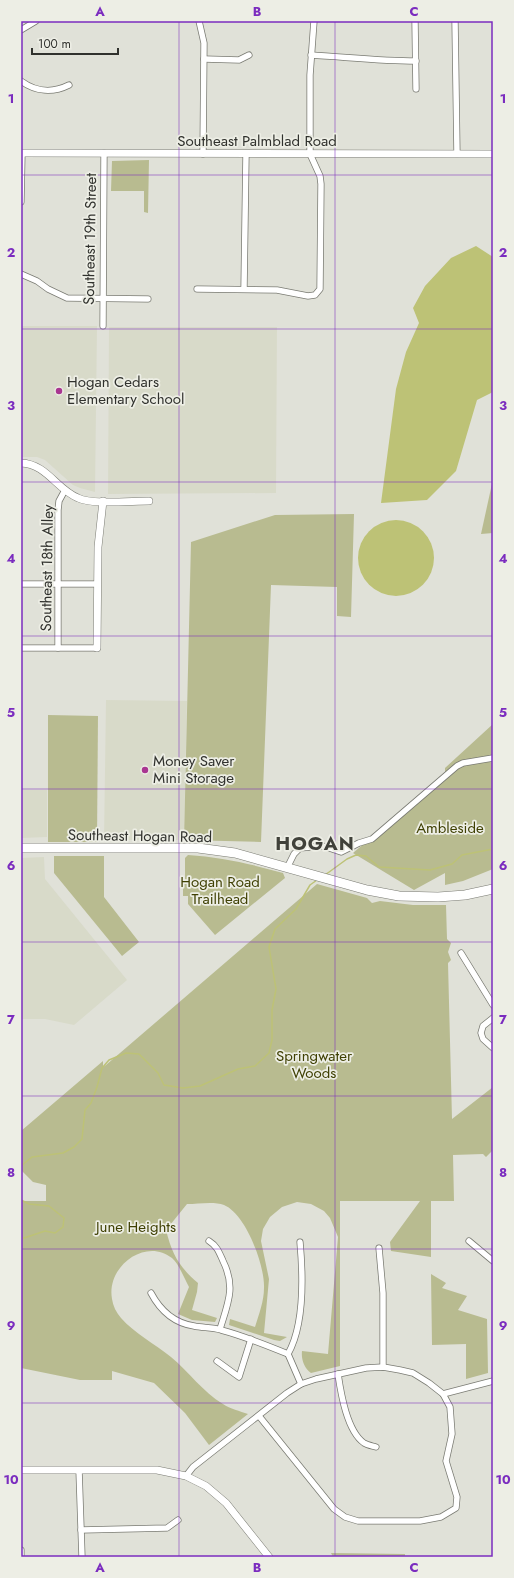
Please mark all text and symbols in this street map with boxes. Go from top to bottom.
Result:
text: A [94,2,105,21]
text: B [253,2,262,21]
text: C [409,2,419,21]
scale bar [32,30,118,56]
text: 100 m [38,35,71,53]
text: 1 [8,89,14,108]
text: 1 [500,89,506,108]
street label: Southeast Palmblad Road [177,130,337,152]
street label: Southeast 19th Street [78,172,102,305]
text: 2 [7,243,15,262]
text: 2 [499,243,507,262]
place label: Hogan Cedars Elementary School [67,371,184,410]
marker: Hogan Cedars Elementary School [54,386,64,396]
text: 3 [7,396,15,415]
text: 3 [499,396,507,415]
street label: Southeast 18th Alley [35,504,59,632]
text: 4 [6,549,16,568]
text: 4 [498,549,508,568]
text: 5 [7,703,15,722]
text: 5 [499,703,507,722]
place label: Money Saver Mini Storage [153,750,235,789]
marker: Money Saver Mini Storage [140,765,150,775]
park label: Ambleside [416,817,484,839]
street label: Southeast Hogan Road [68,824,212,848]
district label: HOGAN [275,830,355,857]
text: 6 [7,856,16,875]
text: 6 [499,856,508,875]
park label: Hogan Road Trailhead [180,871,260,910]
text: 7 [7,1010,15,1029]
text: 7 [499,1010,507,1029]
park label: Springwater Woods [276,1045,353,1084]
text: 8 [7,1163,15,1182]
text: 8 [499,1163,507,1182]
park label: June Heights [94,1216,176,1238]
text: 9 [7,1316,16,1335]
text: 9 [499,1316,508,1335]
text: 10 [3,1470,19,1489]
text: 10 [495,1470,511,1489]
text: A [94,1558,105,1577]
text: B [253,1558,262,1577]
text: C [409,1558,419,1577]

